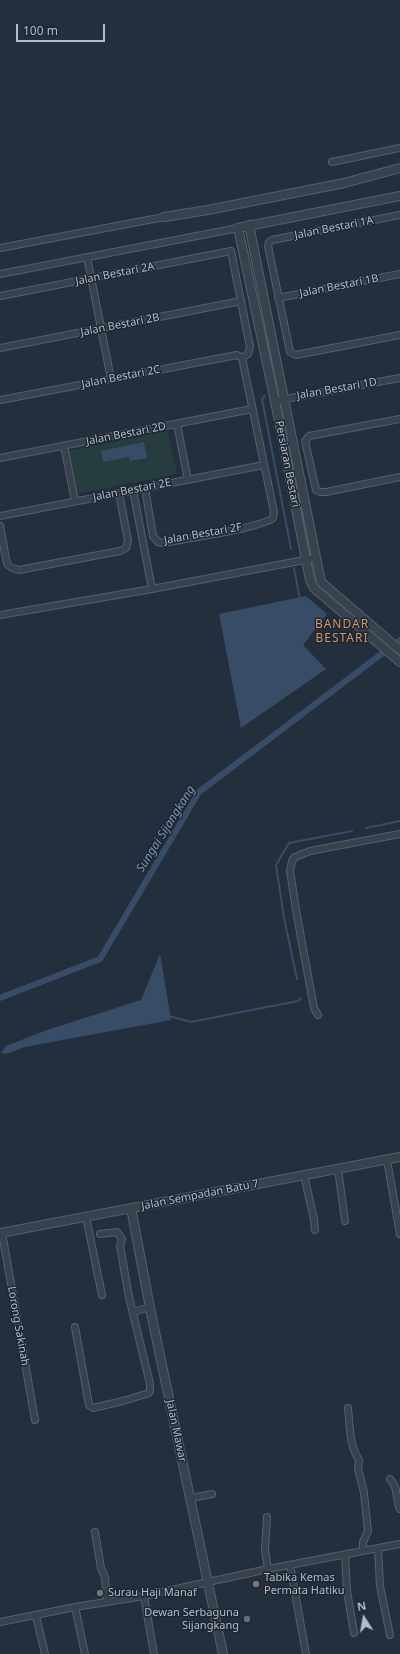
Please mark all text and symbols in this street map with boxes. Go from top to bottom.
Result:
scale bar [18,16,107,42]
text: 100 m [23,22,58,39]
street label: Jalan Bestari 1A [293,214,375,242]
street label: Jalan Bestari 2A [74,260,156,288]
street label: Jalan Bestari 1B [298,272,380,300]
street label: Jalan Bestari 2B [79,311,161,339]
street label: Jalan Bestari 2C [80,363,162,391]
street label: Jalan Bestari 1D [296,375,378,403]
street label: Jalan Bestari 2D [85,420,167,448]
street label: Persiaran Bestari [272,420,302,508]
street label: Jalan Bestari 2E [92,476,172,504]
street label: Jalan Bestari 2F [163,521,243,547]
district label: BANDAR BESTARI [315,618,369,646]
water label: Sungai Sijangkang [134,783,198,875]
street label: Jalan Sempadan Batu 7 [140,1177,260,1213]
street label: Lorong Sakinah [5,1285,31,1367]
street label: Jalan Mawar [163,1399,189,1463]
place label: Tabika Kemas Permata Hatiku [264,1571,345,1597]
marker: Tabika Kemas Permata Hatiku [251,1579,261,1589]
place label: Surau Haji Manaf [108,1586,197,1600]
marker: Surau Haji Manaf [95,1588,105,1598]
north arrow [344,1598,384,1638]
text: N [356,1598,367,1614]
place label: Dewan Serbaguna Sijangkang [144,1606,239,1632]
marker: Dewan Serbaguna Sijangkang [242,1614,252,1624]

